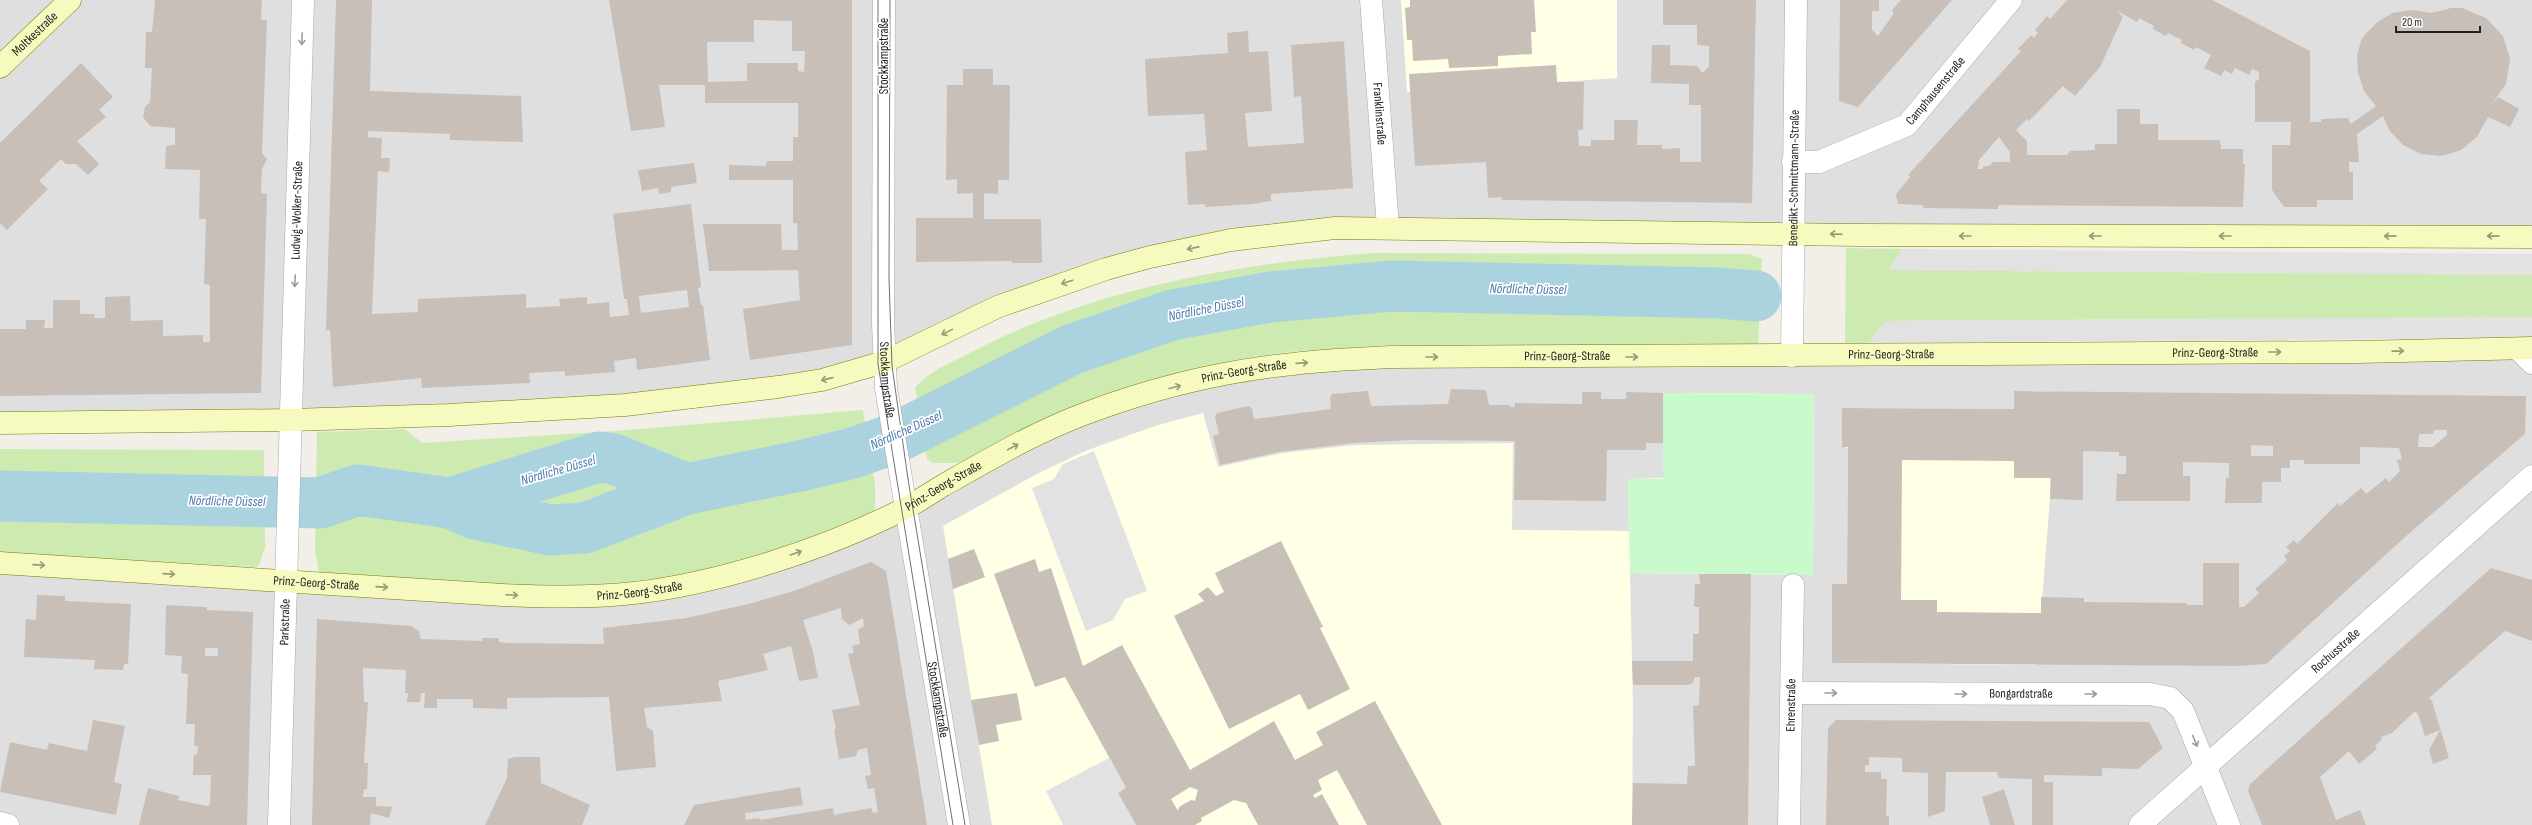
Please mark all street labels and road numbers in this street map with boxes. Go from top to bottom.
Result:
street label: Moltkestraße [8,8,61,59]
street label: Stockkampstraße [876,18,892,94]
street label: Camphausenstraße [1902,53,1969,128]
street label: Franklinstraße [1369,82,1390,145]
street label: Benedikt-Schmittmann-Straße [1785,110,1803,246]
street label: Ludwig-Wolker-Straße [287,161,306,260]
street label: Stockkampstraße [876,341,899,419]
street label: Prinz-Georg-Straße [2172,345,2258,361]
street label: Prinz-Georg-Straße [1848,346,1934,363]
street label: Prinz-Georg-Straße [1524,348,1610,364]
street label: Prinz-Georg-Straße [1200,357,1288,387]
street label: Prinz-Georg-Straße [903,457,985,515]
street label: Prinz-Georg-Straße [273,572,360,594]
street label: Prinz-Georg-Straße [596,578,684,604]
street label: Parkstraße [276,598,294,646]
street label: Rochusstraße [2308,625,2363,677]
street label: Stockkampstraße [924,660,952,739]
street label: Ehrenstraße [1783,678,1799,732]
street label: Bongardstraße [1989,686,2053,702]

